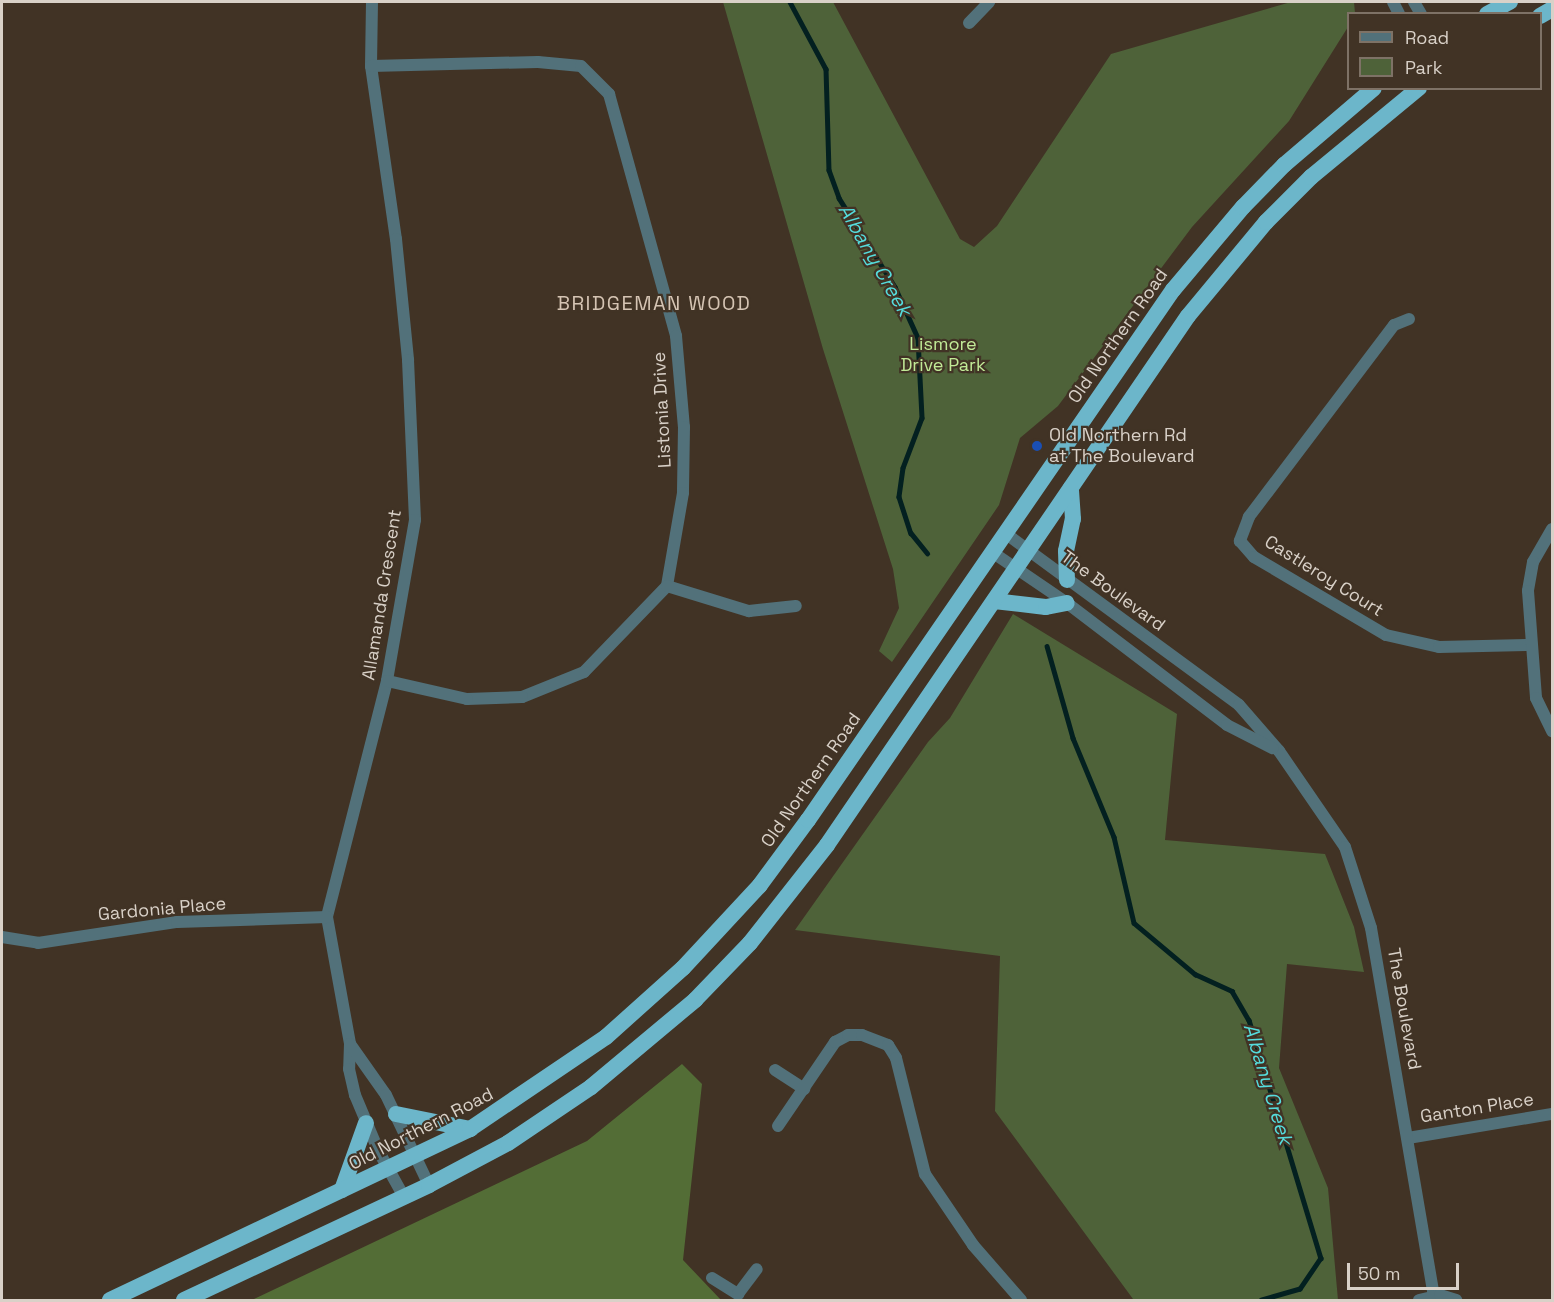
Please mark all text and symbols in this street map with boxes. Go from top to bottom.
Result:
legend [1347,12,1542,90]
text: Road [1405,26,1449,49]
text: Park [1405,56,1442,79]
water label: Albany Creek [833,200,917,320]
street label: Old Northern Road [1064,265,1172,407]
district label: BRIDGEMAN WOOD [557,291,751,315]
park label: Lismore Drive Park [900,334,986,376]
street label: Listonia Drive [648,351,676,469]
place label: Old Northern Rd at The Boulevard [1049,425,1195,468]
marker: Old Northern Rd at The Boulevard [1030,439,1044,453]
street label: Allamanda Crescent [358,508,406,682]
street label: Castleroy Court [1260,531,1388,621]
street label: The Boulevard [1057,546,1169,636]
street label: Old Northern Road [757,709,865,851]
street label: Gardonia Place [97,893,227,925]
street label: The Boulevard [1383,946,1425,1072]
water label: Albany Creek [1238,1020,1298,1148]
street label: Old Northern Road [345,1083,497,1175]
street label: Ganton Place [1419,1088,1535,1128]
scale bar [1350,1251,1462,1289]
text: 50 m [1358,1262,1400,1285]

